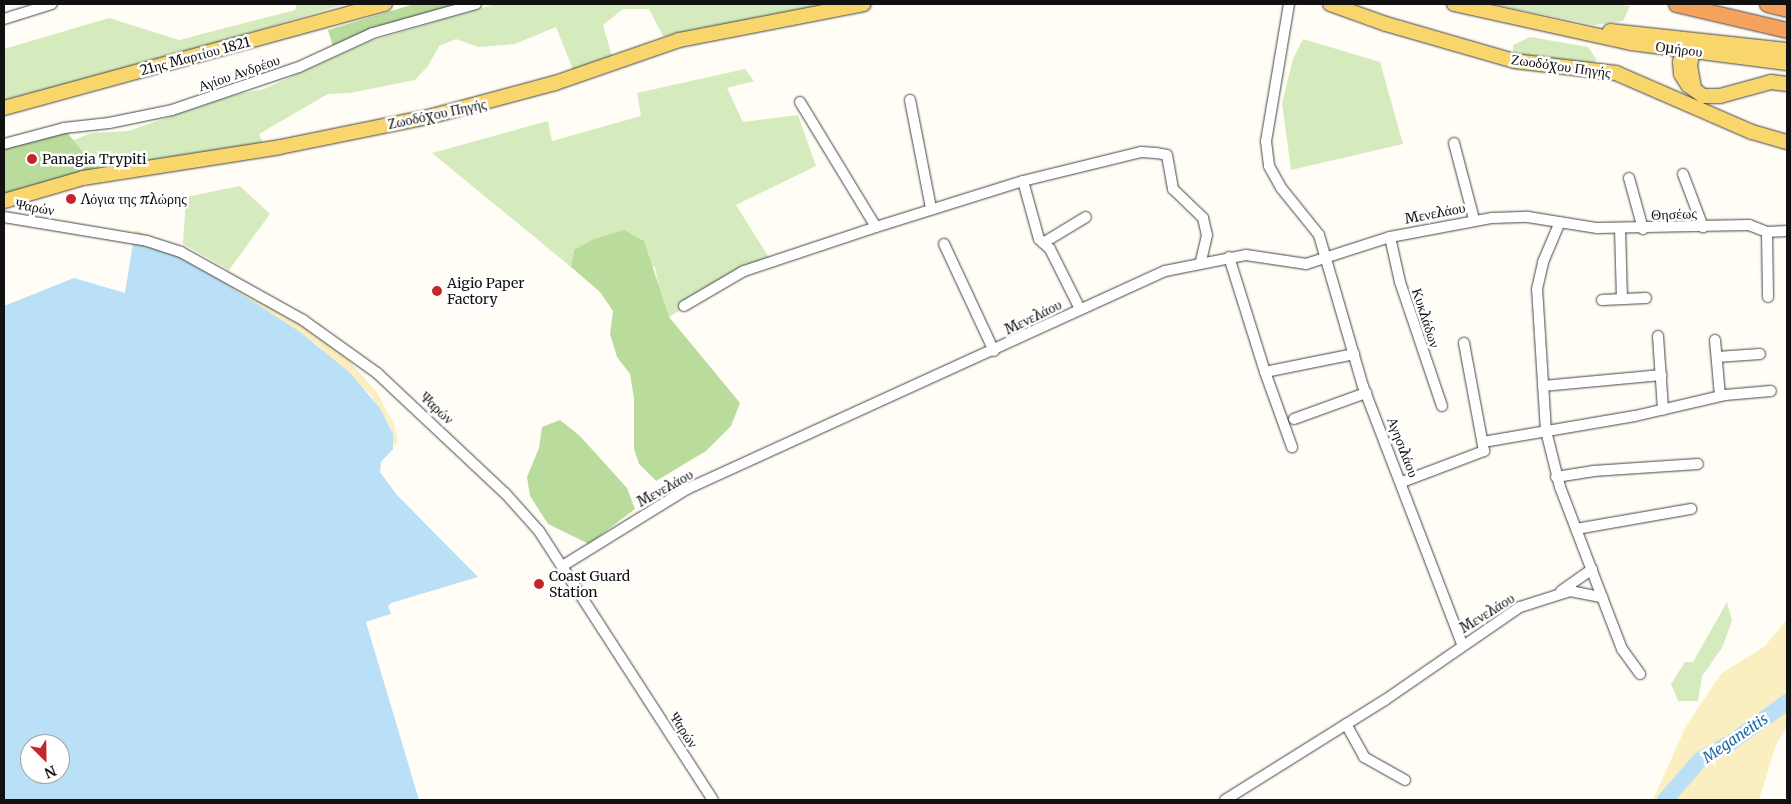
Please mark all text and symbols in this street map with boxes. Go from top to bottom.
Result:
street label: 21ης Μαρτίου 1821 [138,33,252,79]
street label: Ομήρου [1655,38,1703,60]
street label: Αγίου Ανδρέου [196,51,282,95]
street label: Ζωοδόχου Πηγής [1510,51,1612,81]
street label: Ζωοδόχου Πηγής [386,95,488,133]
place label: Panagia Trypiti [42,151,147,167]
marker: Panagia Trypiti [26,153,38,165]
place label: Λόγια της πλώρης [81,191,187,207]
marker: Λόγια της πλώρης [65,193,77,205]
street label: Ψαρών [14,195,56,219]
street label: Μενελάου [1403,199,1467,227]
street label: Θησέως [1651,205,1697,223]
place label: Aigio Paper Factory [447,275,525,308]
marker: Aigio Paper Factory [431,285,443,297]
street label: Κυκλάδων [1408,286,1444,350]
street label: Μενελάου [1002,296,1064,338]
street label: Ψαρών [417,388,457,428]
street label: Αγησιλάου [1384,414,1422,480]
street label: Μενελάου [634,466,696,510]
place label: Coast Guard Station [549,568,630,600]
marker: Coast Guard Station [533,578,545,590]
street label: Μενελάου [1457,590,1517,636]
street label: Ψαρών [666,709,702,751]
water label: Meganeitis [1699,710,1771,766]
north arrow [20,734,70,784]
text: N [42,761,59,782]

